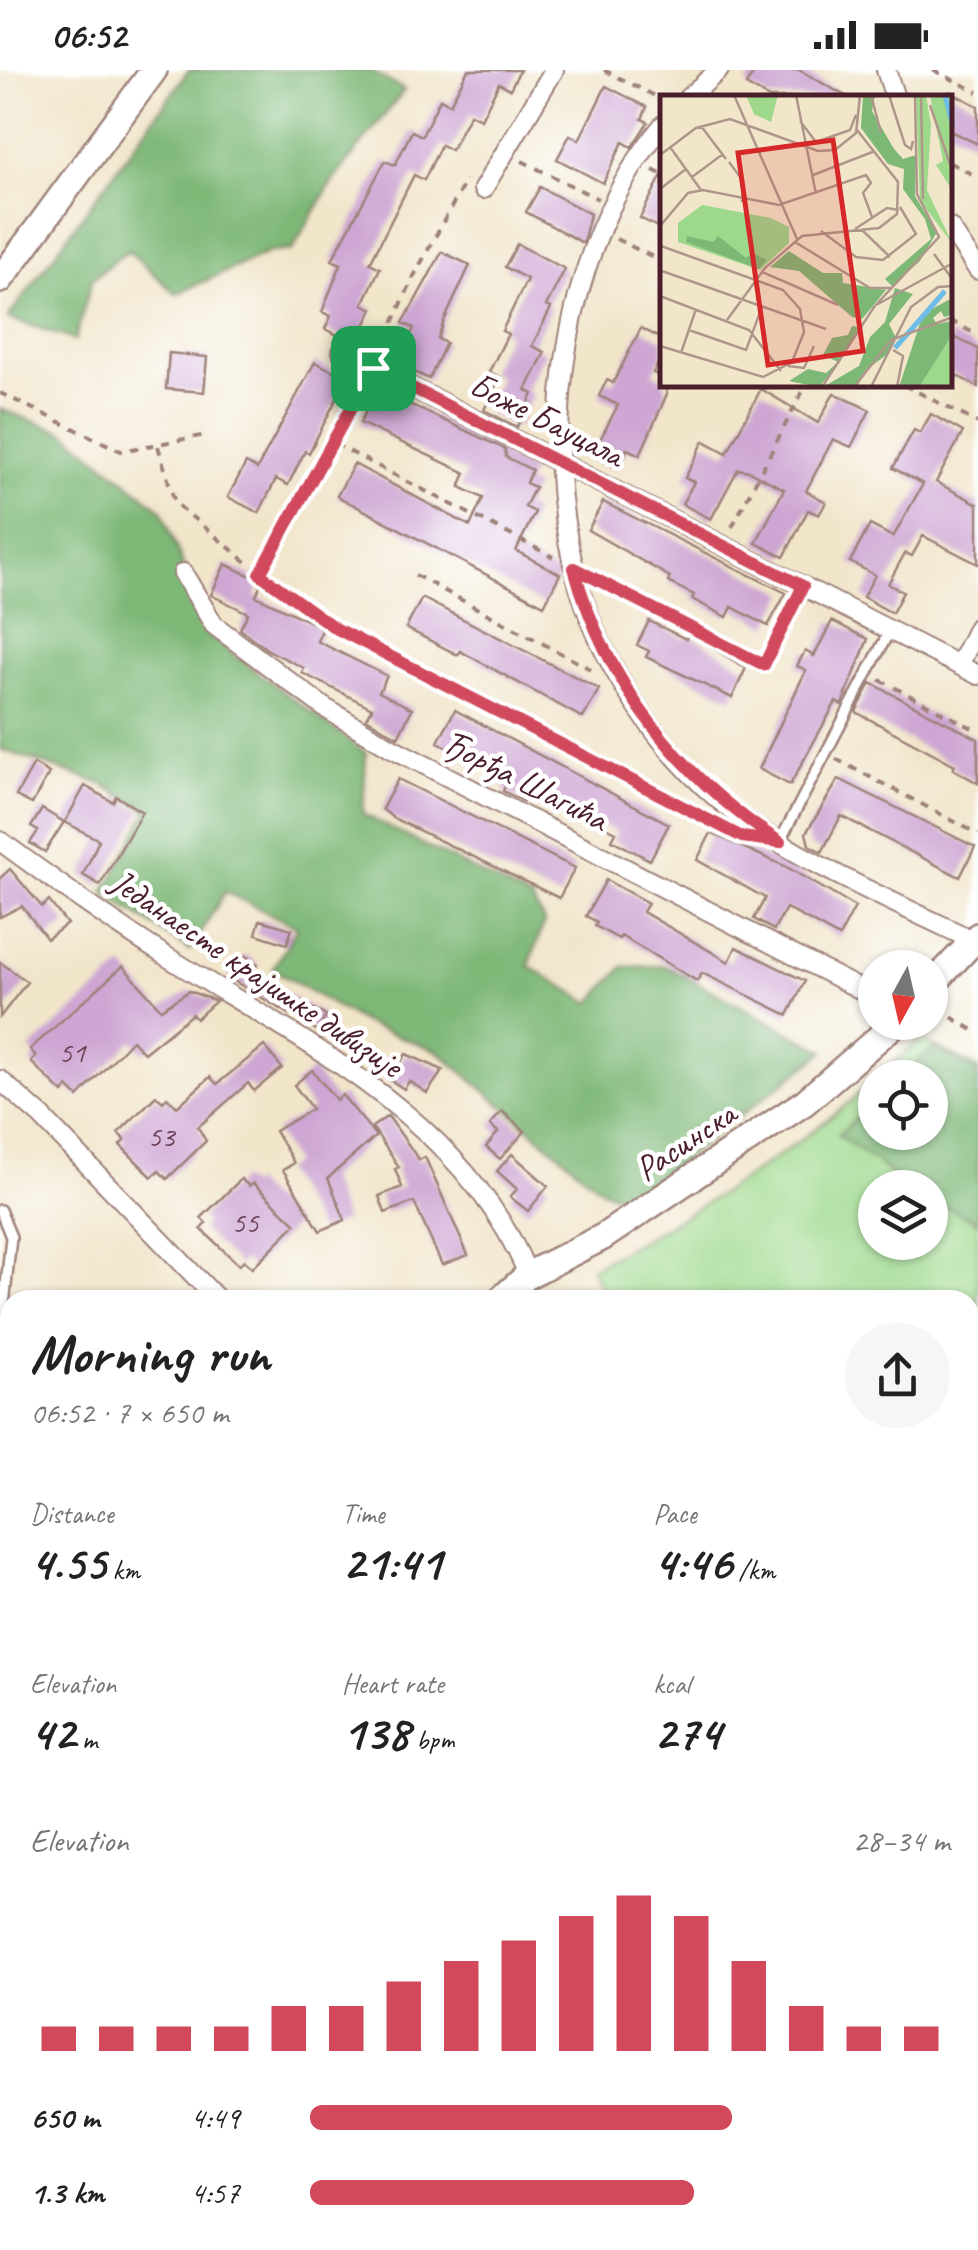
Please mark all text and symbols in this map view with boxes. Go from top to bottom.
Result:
text: 06:52 [50,12,126,59]
inset map [660,95,953,388]
pin [331,326,416,411]
icon: arrive [346,341,401,396]
street label: Боже Бауцала [462,362,634,478]
street label: Ђорђа Шагића [434,720,618,843]
street label: Једанаесте крајишке дивизије [101,858,413,1089]
north arrow [858,950,948,1040]
map controls [858,950,948,1260]
house number: 51 [59,1033,87,1071]
button: locate [858,1060,948,1150]
street label: Расинска [626,1090,746,1191]
house number: 53 [148,1117,177,1155]
button: layers [858,1170,948,1260]
house number: 55 [232,1203,260,1241]
text: Morning run [30,1319,270,1389]
button: share [845,1323,950,1428]
text: 06:52 · 7 × 650 m [30,1392,228,1433]
text: Distance [30,1496,114,1531]
text: Time [342,1496,385,1531]
text: Pace [653,1496,696,1531]
text: 4.55 [30,1531,106,1594]
text: 21:41 [342,1531,442,1594]
text: 4:46 [653,1531,732,1594]
text: km [106,1552,140,1587]
text: /km [732,1552,775,1587]
text: Elevation [30,1666,116,1701]
text: Heart rate [342,1666,444,1701]
text: kcal [653,1666,690,1701]
text: 42 [30,1701,75,1764]
text: 138 [342,1701,409,1764]
text: 274 [653,1701,721,1764]
text: m [75,1722,97,1757]
text: bpm [409,1722,454,1757]
text: Elevation [30,1820,128,1861]
text: 28–34 m [852,1820,950,1861]
text: 650 m [30,2097,99,2138]
text: 4:49 [190,2097,240,2138]
text: 1.3 km [30,2172,104,2213]
text: 4:57 [190,2172,240,2213]

